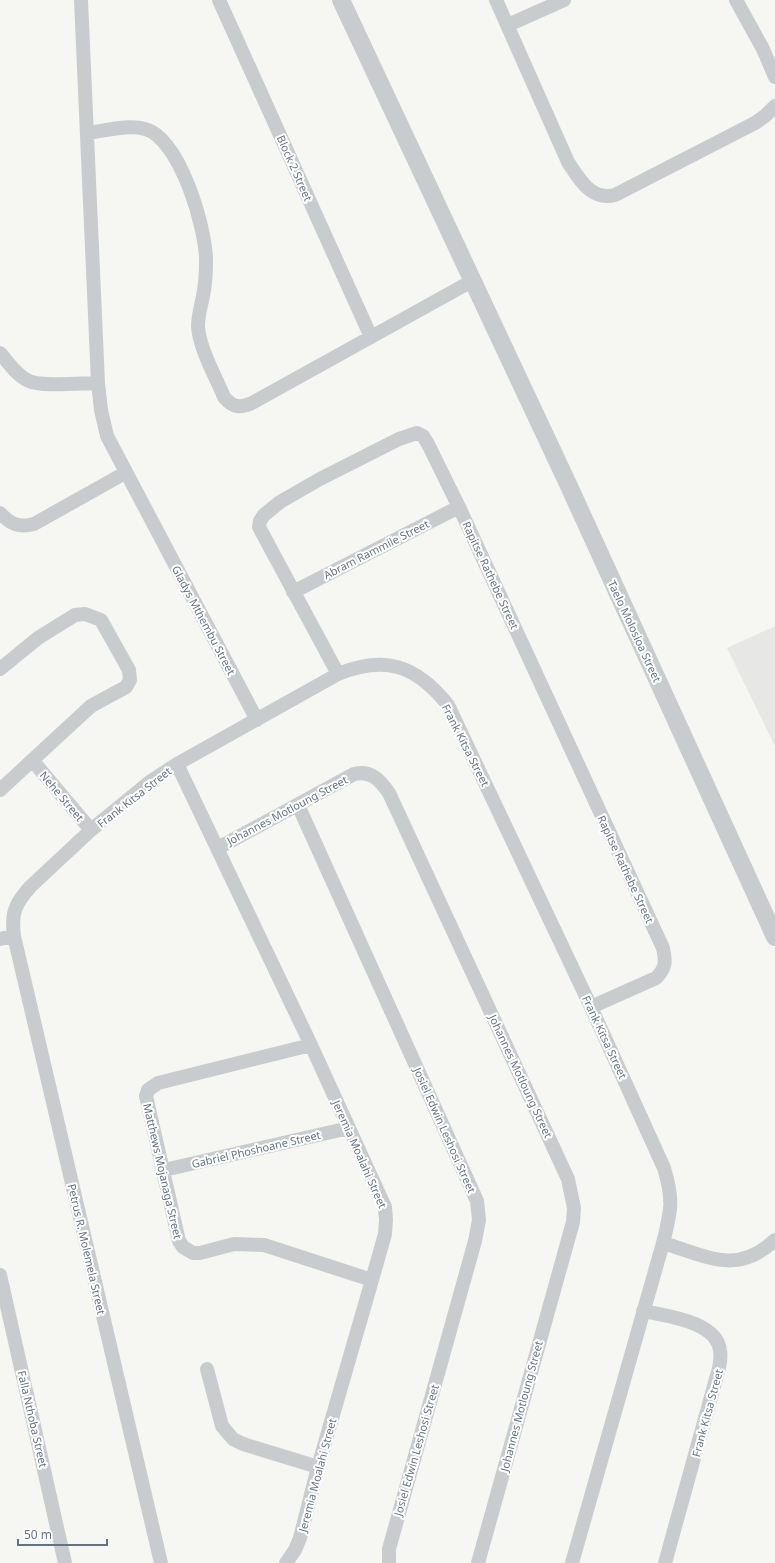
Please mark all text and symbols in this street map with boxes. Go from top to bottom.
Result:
street label: Block 2 Street [274,133,316,203]
street label: Abram Rammile Street [321,516,431,582]
street label: Rapitse Rathebe Street [459,519,523,631]
street label: Gladys Mthembu Street [169,563,239,677]
street label: Taelo Molosioa Street [605,578,665,684]
street label: Frank Kitsa Street [439,701,493,789]
street label: Frank Kitsa Street [94,763,174,831]
street label: Nehe Street [37,768,87,824]
street label: Johannes Motloung Street [223,772,350,849]
street label: Rapitse Rathebe Street [594,813,658,925]
street label: Frank Kitsa Street [579,993,631,1081]
street label: Johannes Motloung Street [485,1011,556,1140]
street label: Josiel Edwin Leshosi Street [410,1064,480,1195]
street label: Jeremia Moalahi Street [329,1097,391,1210]
street label: Matthews Mojanaga Street [140,1102,186,1240]
street label: Gabriel Phoshoane Street [190,1127,322,1171]
street label: Petrus R. Molemela Street [65,1182,109,1316]
street label: Johannes Motloung Street [496,1339,546,1474]
street label: Frank Kitsa Street [688,1367,726,1459]
street label: Falla Nthoba Street [15,1369,51,1469]
street label: Josiel Edwin Leshosi Street [390,1383,442,1518]
street label: Jeremia Moalahi Street [294,1417,339,1534]
scale bar [18,1521,107,1547]
text: 50 m [24,1526,52,1543]

